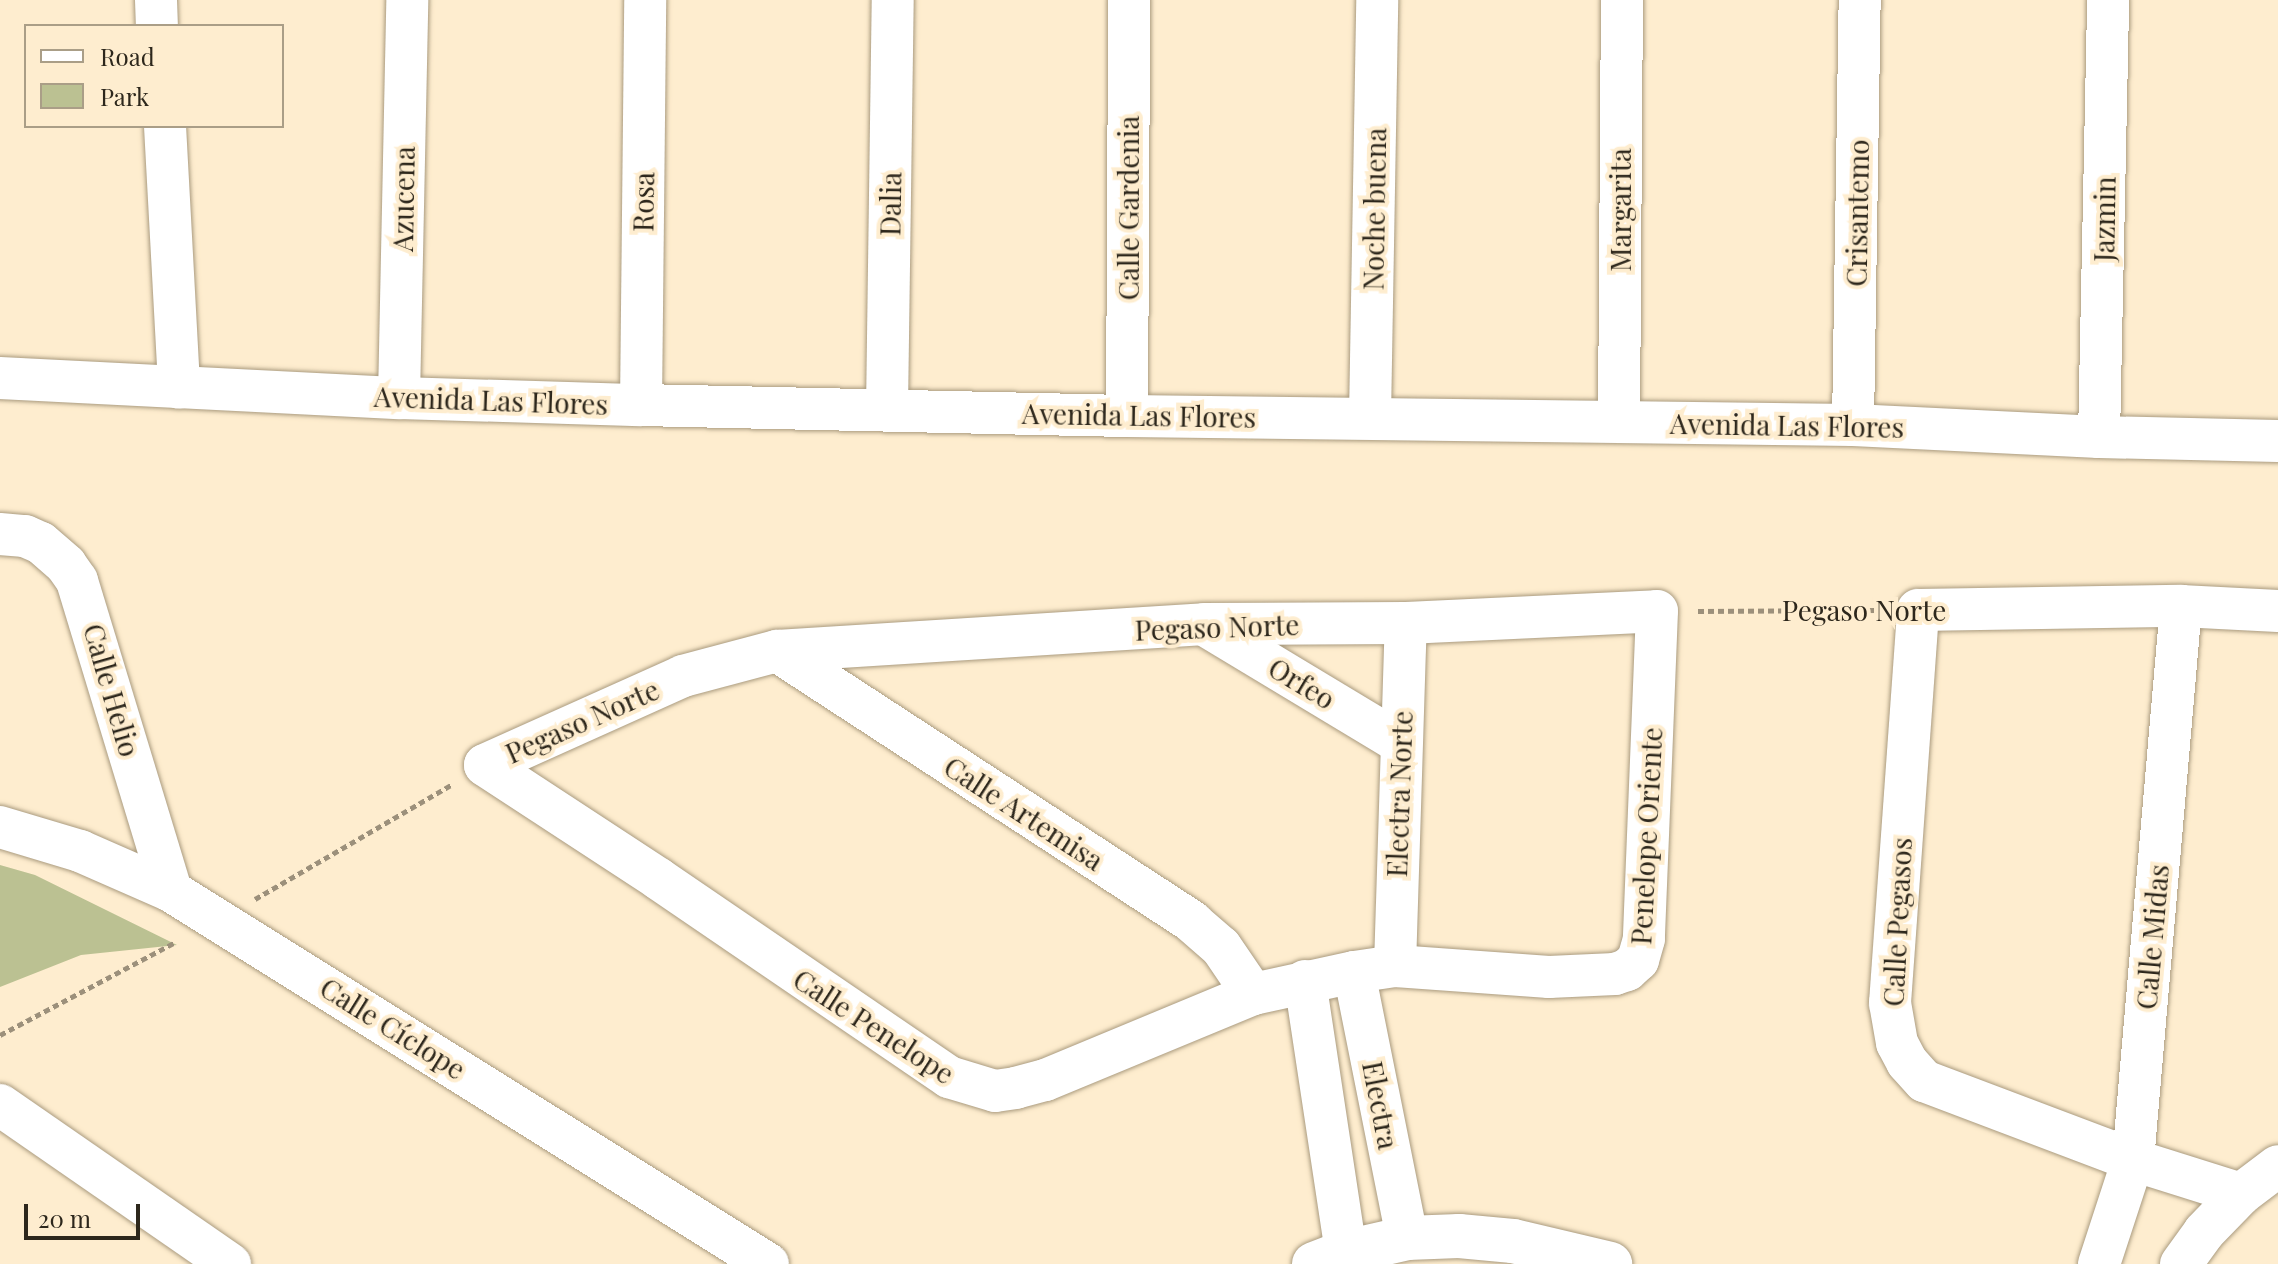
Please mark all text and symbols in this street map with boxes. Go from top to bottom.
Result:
legend [24,24,284,128]
text: Road [100,40,155,72]
text: Park [100,80,149,112]
street label: Calle Gardenia [1111,116,1145,300]
street label: Noche buena [1356,127,1392,291]
street label: Crisantemo [1839,139,1875,287]
street label: Azucena [385,146,421,252]
street label: Margarita [1603,148,1637,272]
street label: Rosa [626,172,660,232]
street label: Dalia [873,172,907,236]
street label: Jazmin [2086,176,2122,262]
street label: Avenida Las Flores [373,379,609,421]
street label: Avenida Las Flores [1021,396,1257,434]
street label: Avenida Las Flores [1669,406,1905,444]
street label: Pegaso Norte [1782,593,1946,627]
street label: Pegaso Norte [1134,607,1300,647]
street label: Calle Helio [77,620,147,760]
street label: Orfeo [1263,650,1341,716]
street label: Pegaso Norte [500,672,664,770]
street label: Electra Norte [1379,710,1419,878]
street label: Penelope Oriente [1624,726,1668,946]
street label: Calle Artemisa [938,749,1110,877]
street label: Calle Pegasos [1876,837,1918,1007]
street label: Calle Midas [2129,863,2175,1011]
street label: Calle Penelope [787,962,961,1090]
street label: Calle Cíclope [314,970,472,1086]
street label: Electra [1356,1058,1406,1152]
scale bar [28,1188,144,1238]
text: 20 m [38,1202,91,1234]

